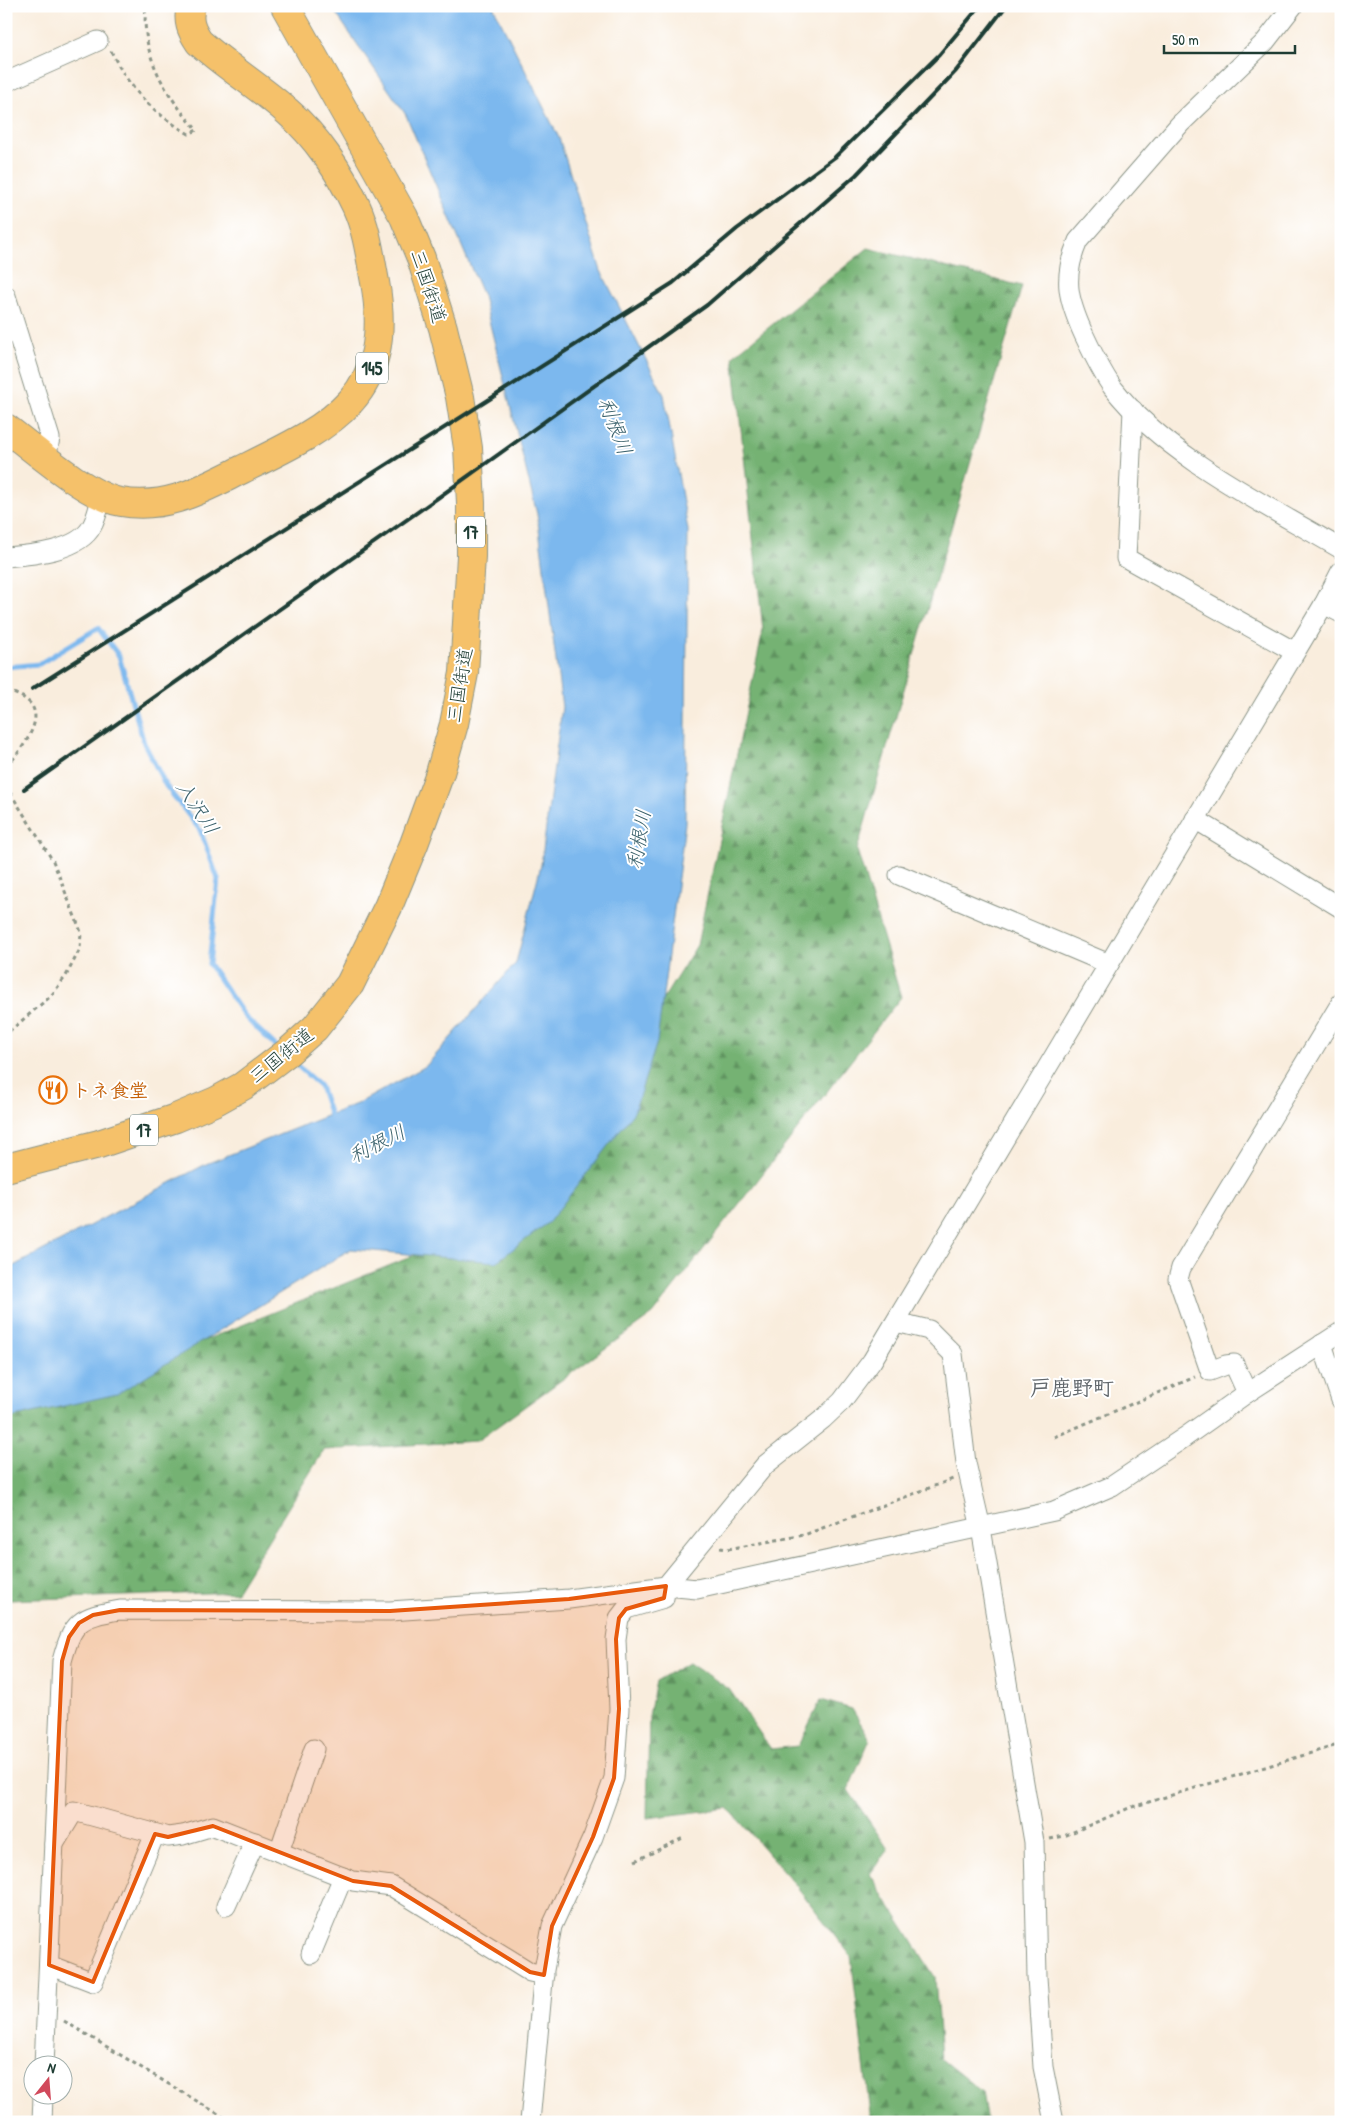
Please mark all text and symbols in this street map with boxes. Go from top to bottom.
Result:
scale bar [1164,22,1296,54]
text: 50 m [1172,29,1199,50]
street label: 三国街道 [405,246,453,326]
road number: 145 [356,352,388,383]
water label: 利根川 [593,393,639,459]
road number: 17 [457,516,485,548]
street label: 三国街道 [440,645,478,725]
water label: 入沢川 [170,774,226,840]
water label: 利根川 [619,807,657,871]
street label: 三国街道 [243,1021,319,1089]
restaurant icon: トネ食堂 [38,1075,68,1105]
place label: トネ食堂 [72,1077,148,1103]
road number: 17 [130,1114,158,1146]
water label: 利根川 [344,1118,410,1168]
district label: 戸鹿野町 [1030,1373,1114,1402]
north arrow [22,2056,72,2106]
text: N [46,2057,59,2077]

